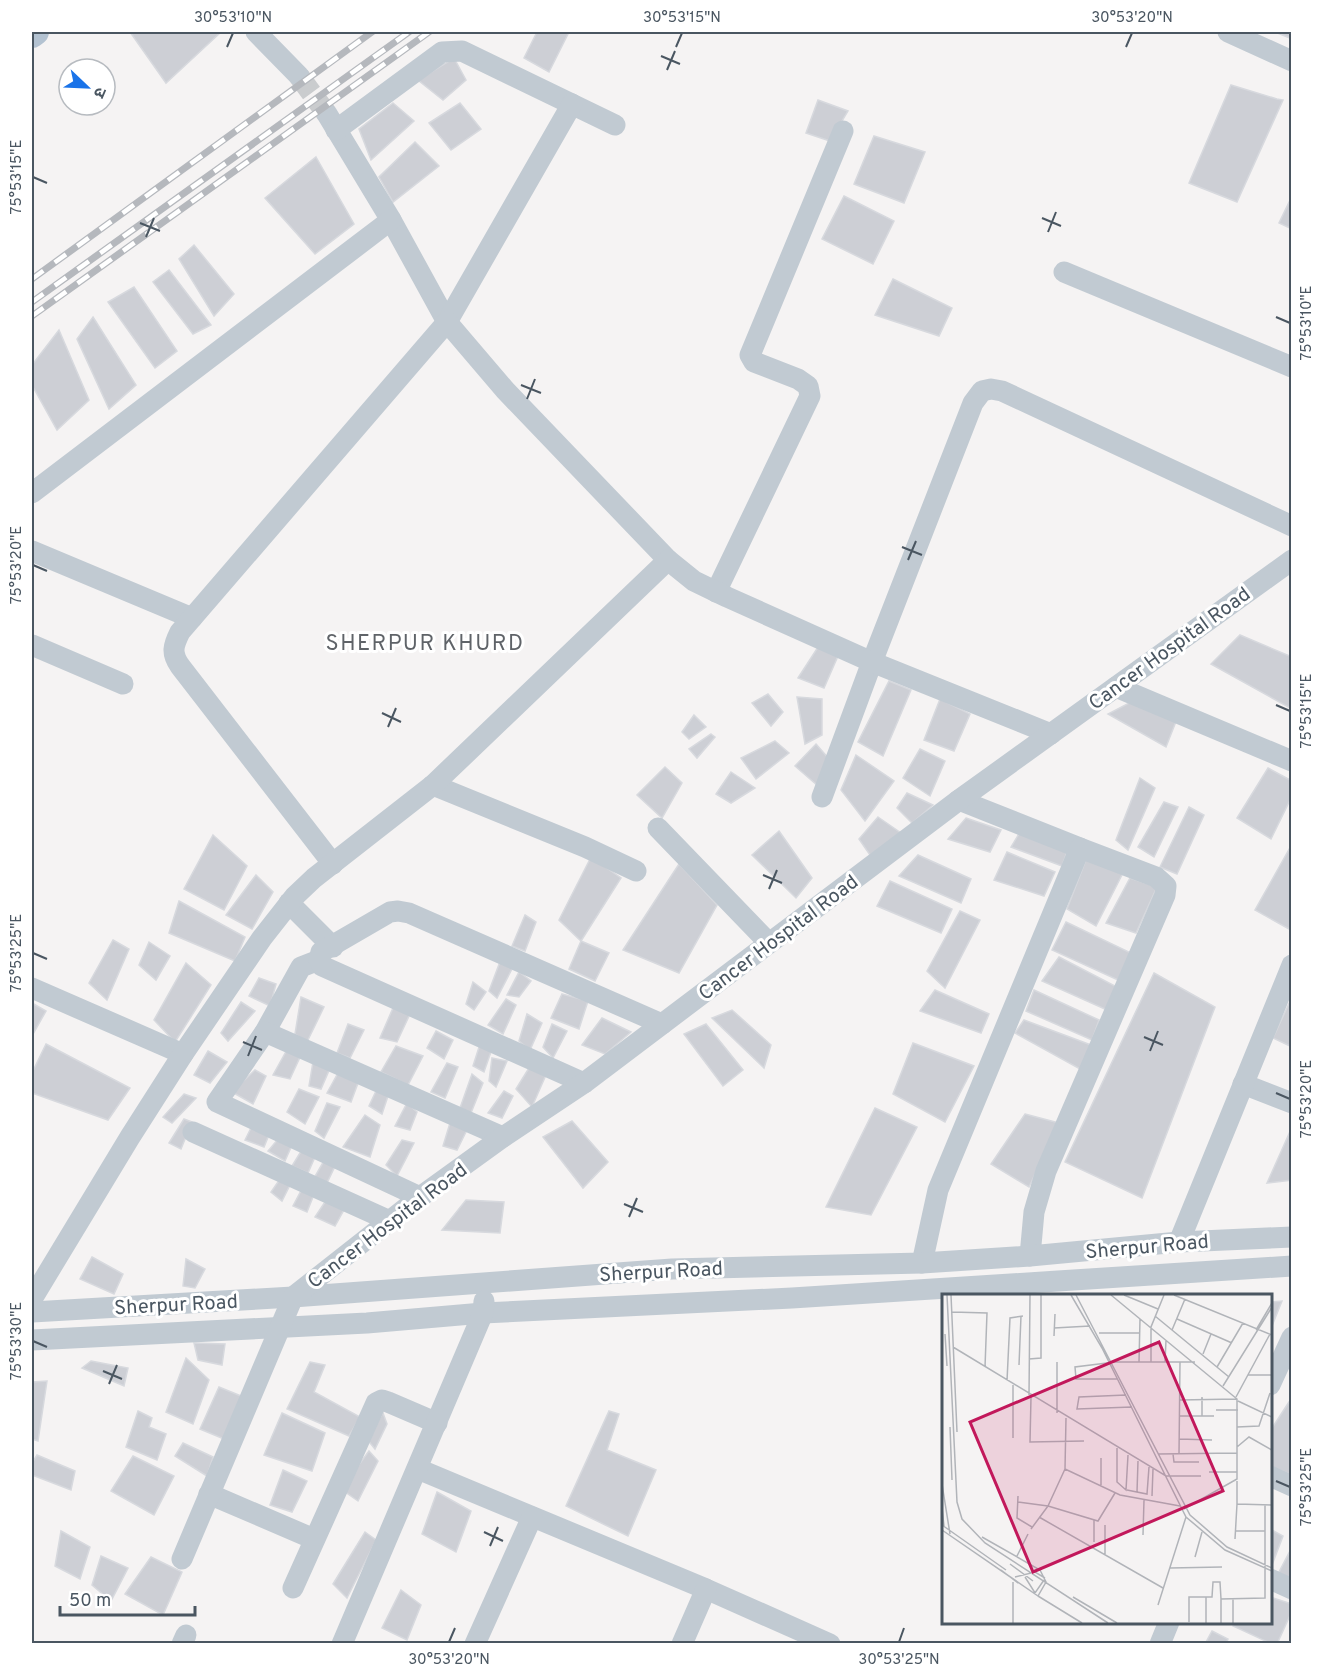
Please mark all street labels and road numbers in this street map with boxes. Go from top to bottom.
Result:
street label: Cancer Hospital Road [1084,582,1256,717]
street label: Cancer Hospital Road [694,870,864,1007]
street label: Cancer Hospital Road [303,1158,473,1295]
street label: Sherpur Road [1084,1230,1210,1266]
street label: Sherpur Road [599,1257,724,1289]
street label: Sherpur Road [114,1290,239,1322]

